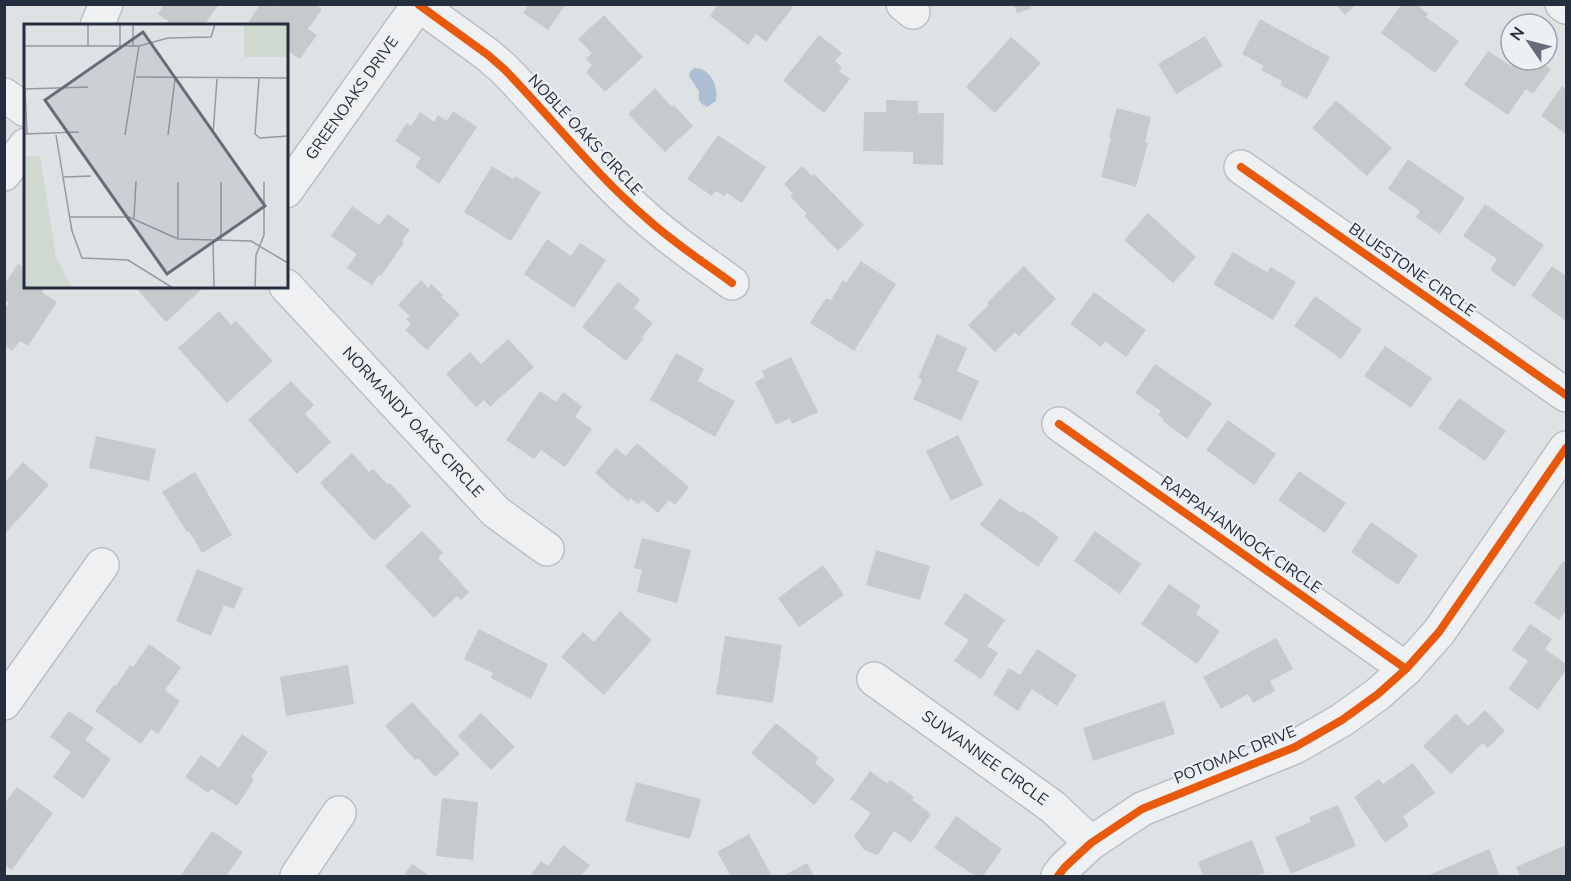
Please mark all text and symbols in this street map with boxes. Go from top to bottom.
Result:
north arrow [1499,12,1559,72]
text: N [1505,23,1530,45]
inset map [24,24,288,288]
street label: GREENOAKS DRIVE [300,32,404,164]
street label: NOBLE OAKS CIRCLE [523,70,647,200]
street label: BLUESTONE CIRCLE [1344,218,1480,322]
street label: NORMANDY OAKS CIRCLE [337,342,488,502]
street label: RAPPAHANNOCK CIRCLE [1156,471,1326,599]
street label: SUWANNEE CIRCLE [917,705,1052,811]
street label: POTOMAC DRIVE [1171,720,1299,790]

